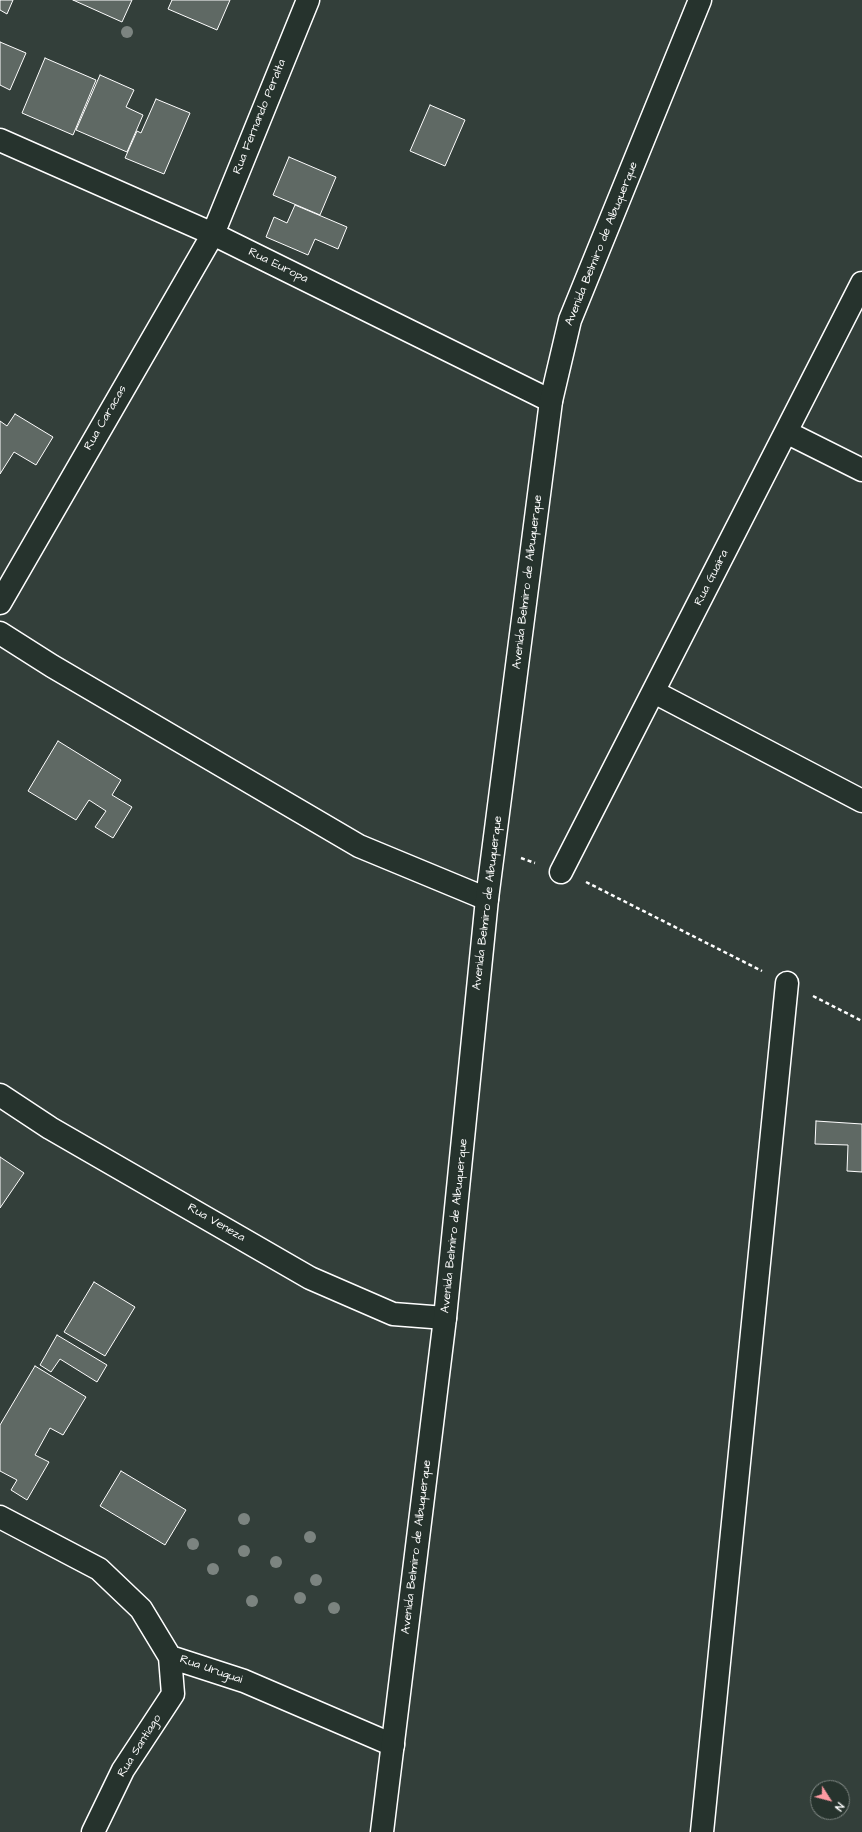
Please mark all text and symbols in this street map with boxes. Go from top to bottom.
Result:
street label: Rua Fernando Peralta [230,58,290,176]
street label: Avenida Belmiro de Albuquerque [562,160,642,328]
street label: Rua Europa [246,245,310,287]
street label: Rua Caracas [82,383,130,453]
street label: Avenida Belmiro de Albuquerque [510,494,546,670]
street label: Rua Guaira [692,548,732,608]
street label: Avenida Belmiro de Albuquerque [470,815,506,991]
street label: Avenida Belmiro de Albuquerque [439,1138,471,1314]
street label: Rua Veneza [185,1201,247,1245]
street label: Avenida Belmiro de Albuquerque [399,1459,435,1635]
street label: Rua Uruguai [178,1653,244,1687]
street label: Rua Santiago [115,1712,165,1780]
north arrow [810,1780,850,1820]
text: N [831,1800,847,1814]

